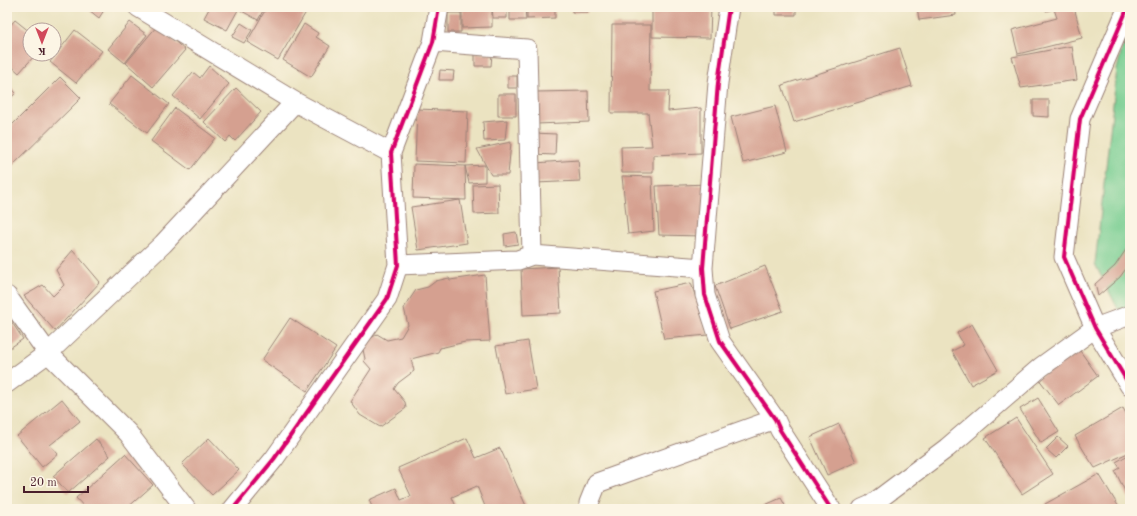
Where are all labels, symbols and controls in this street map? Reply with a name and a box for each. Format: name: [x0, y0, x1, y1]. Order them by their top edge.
north arrow: [22, 22, 62, 62]
text: K: [37, 45, 46, 56]
scale bar: [24, 468, 88, 494]
text: 20 m: [30, 477, 57, 489]

